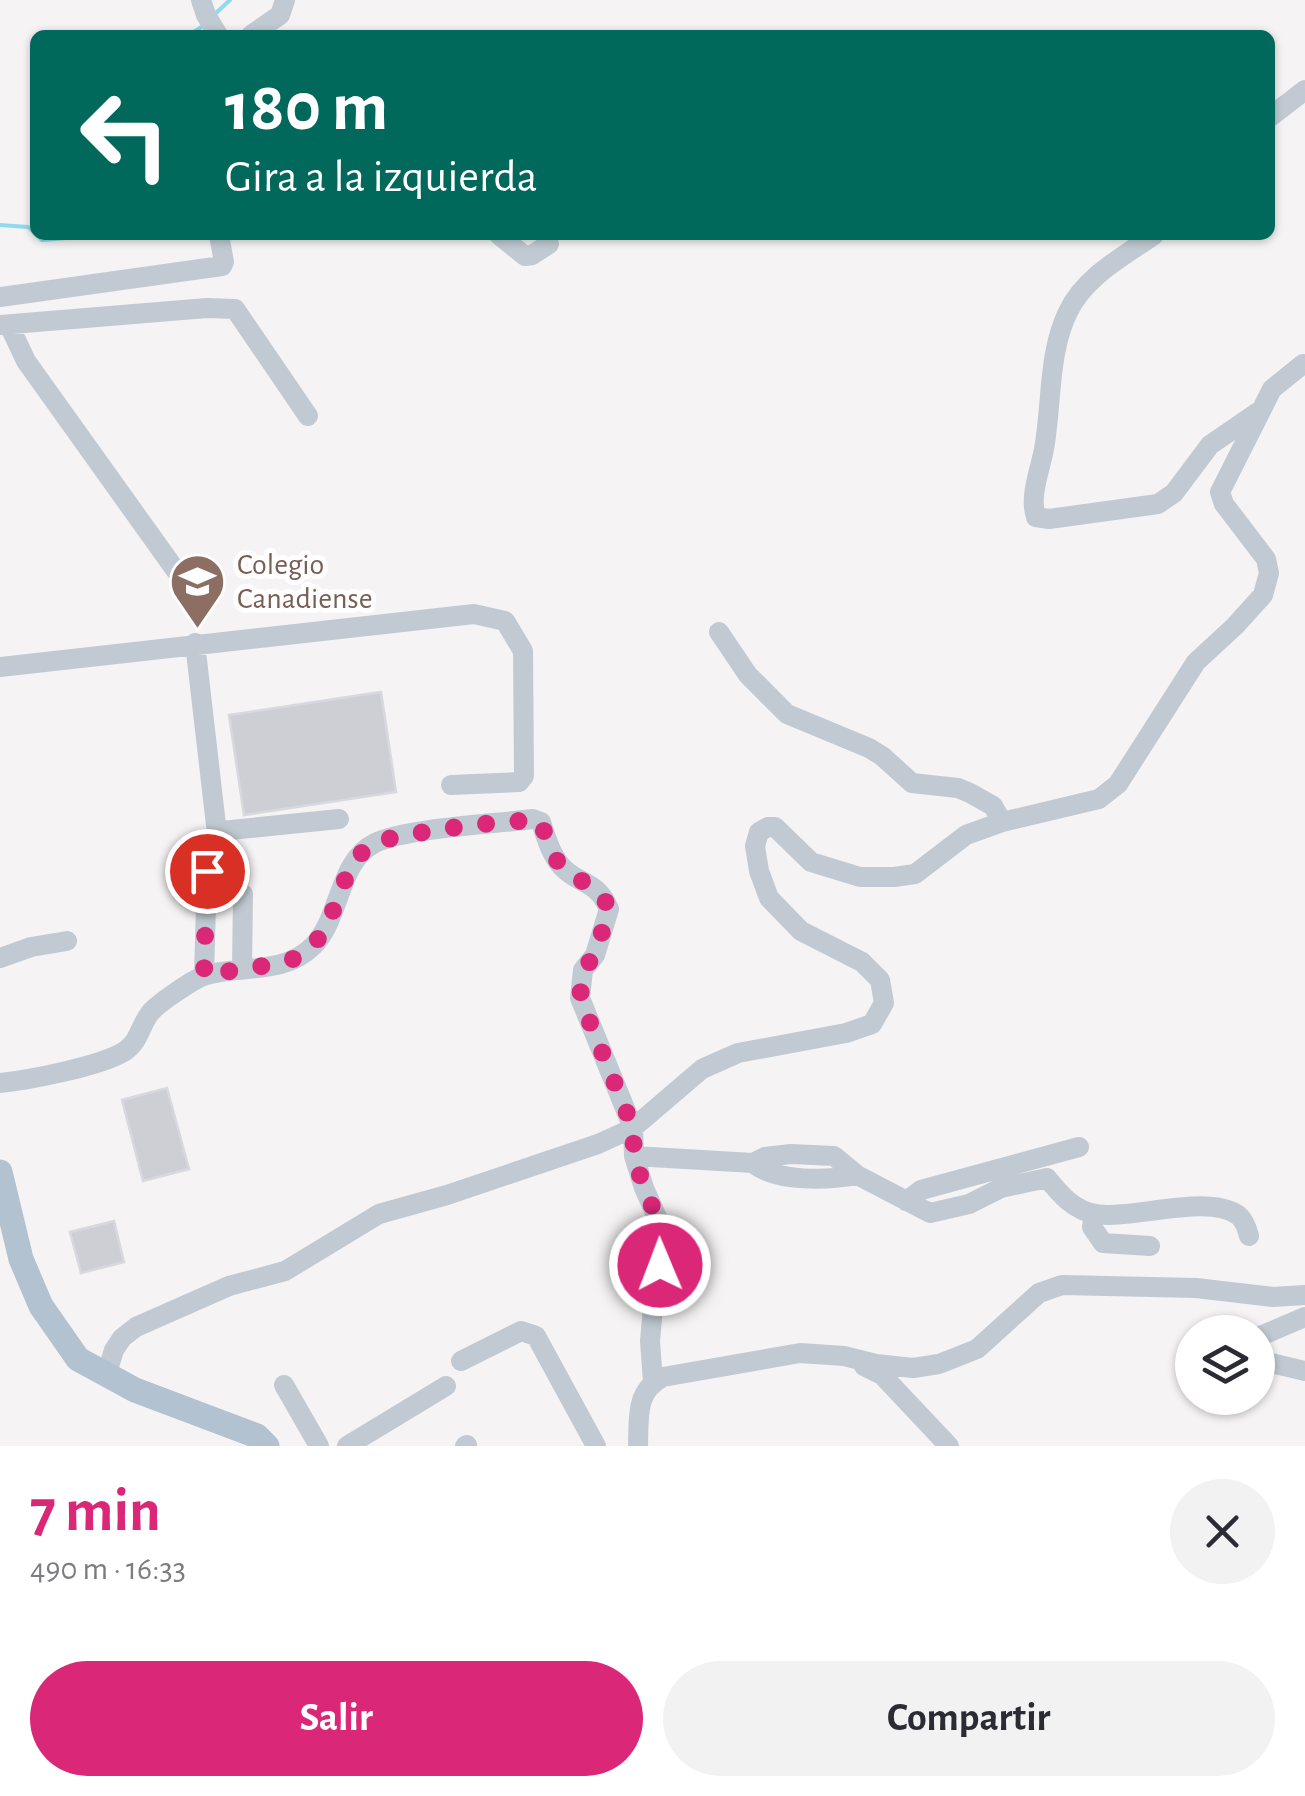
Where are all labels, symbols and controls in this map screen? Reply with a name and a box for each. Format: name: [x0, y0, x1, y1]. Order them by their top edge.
icon: left: [60, 70, 190, 200]
text: 180 m: [225, 73, 388, 143]
text: Gira a la izquierda: [225, 155, 538, 200]
place label: Colegio Canadiense: [237, 550, 373, 614]
school or university icon: Colegio Canadiense: [168, 551, 228, 630]
pin: [165, 829, 250, 914]
icon: arrive: [180, 844, 235, 899]
position arrow: [608, 1213, 712, 1317]
map controls: [1175, 1315, 1275, 1415]
button: layers: [1175, 1315, 1275, 1415]
button: close: [1170, 1479, 1275, 1584]
text: 7 min: [30, 1482, 161, 1542]
text: 490 m · 16:33: [30, 1553, 186, 1585]
button: Salir: [30, 1661, 643, 1776]
button: Compartir: [663, 1661, 1275, 1776]

